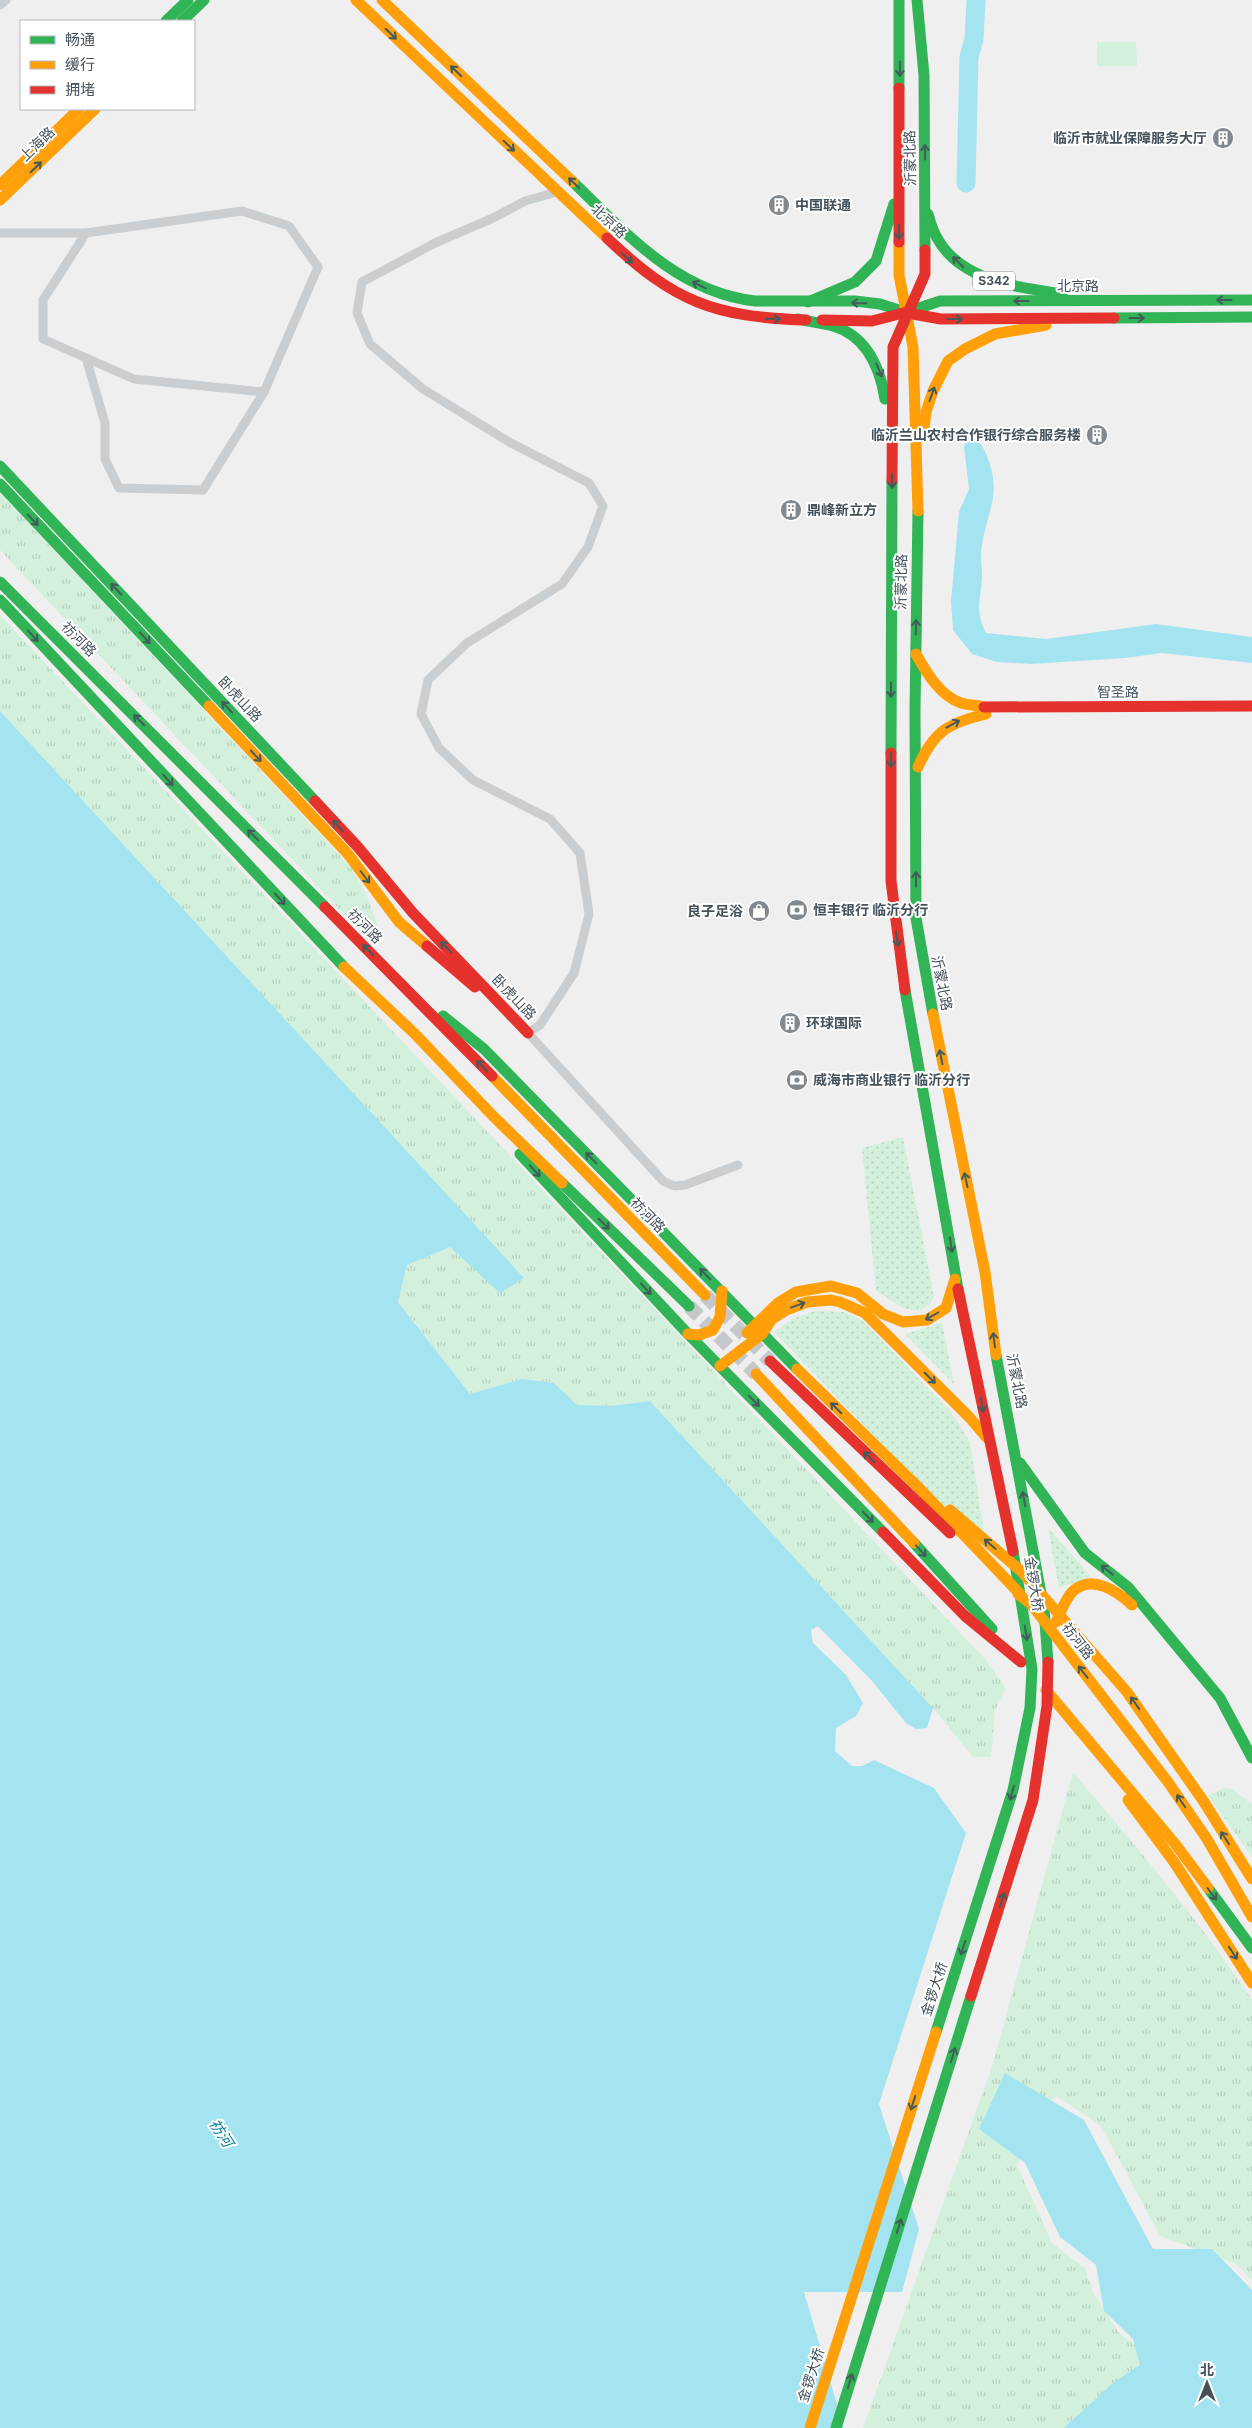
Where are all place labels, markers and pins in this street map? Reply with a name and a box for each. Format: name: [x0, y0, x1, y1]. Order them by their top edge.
building icon: 临沂市就业保障服务大厅: [1211, 126, 1235, 150]
place label: 临沂市就业保障服务大厅: [1053, 129, 1207, 146]
building icon: 中国联通: [767, 193, 791, 217]
place label: 中国联通: [795, 196, 851, 213]
building icon: 临沂兰山农村合作银行综合服务楼: [1085, 423, 1109, 447]
place label: 临沂兰山农村合作银行综合服务楼: [871, 426, 1081, 443]
building icon: 鼎峰新立方: [779, 498, 803, 522]
place label: 鼎峰新立方: [807, 501, 877, 518]
bank icon: 恒丰银行 临沂分行: [785, 898, 809, 922]
shop icon: 良子足浴: [747, 899, 771, 923]
place label: 恒丰银行 临沂分行: [813, 901, 928, 918]
place label: 良子足浴: [687, 902, 743, 919]
building icon: 环球国际: [778, 1011, 802, 1035]
place label: 环球国际: [806, 1014, 862, 1031]
bank icon: 威海市商业银行 临沂分行: [785, 1068, 809, 1092]
place label: 威海市商业银行 临沂分行: [813, 1071, 970, 1088]

